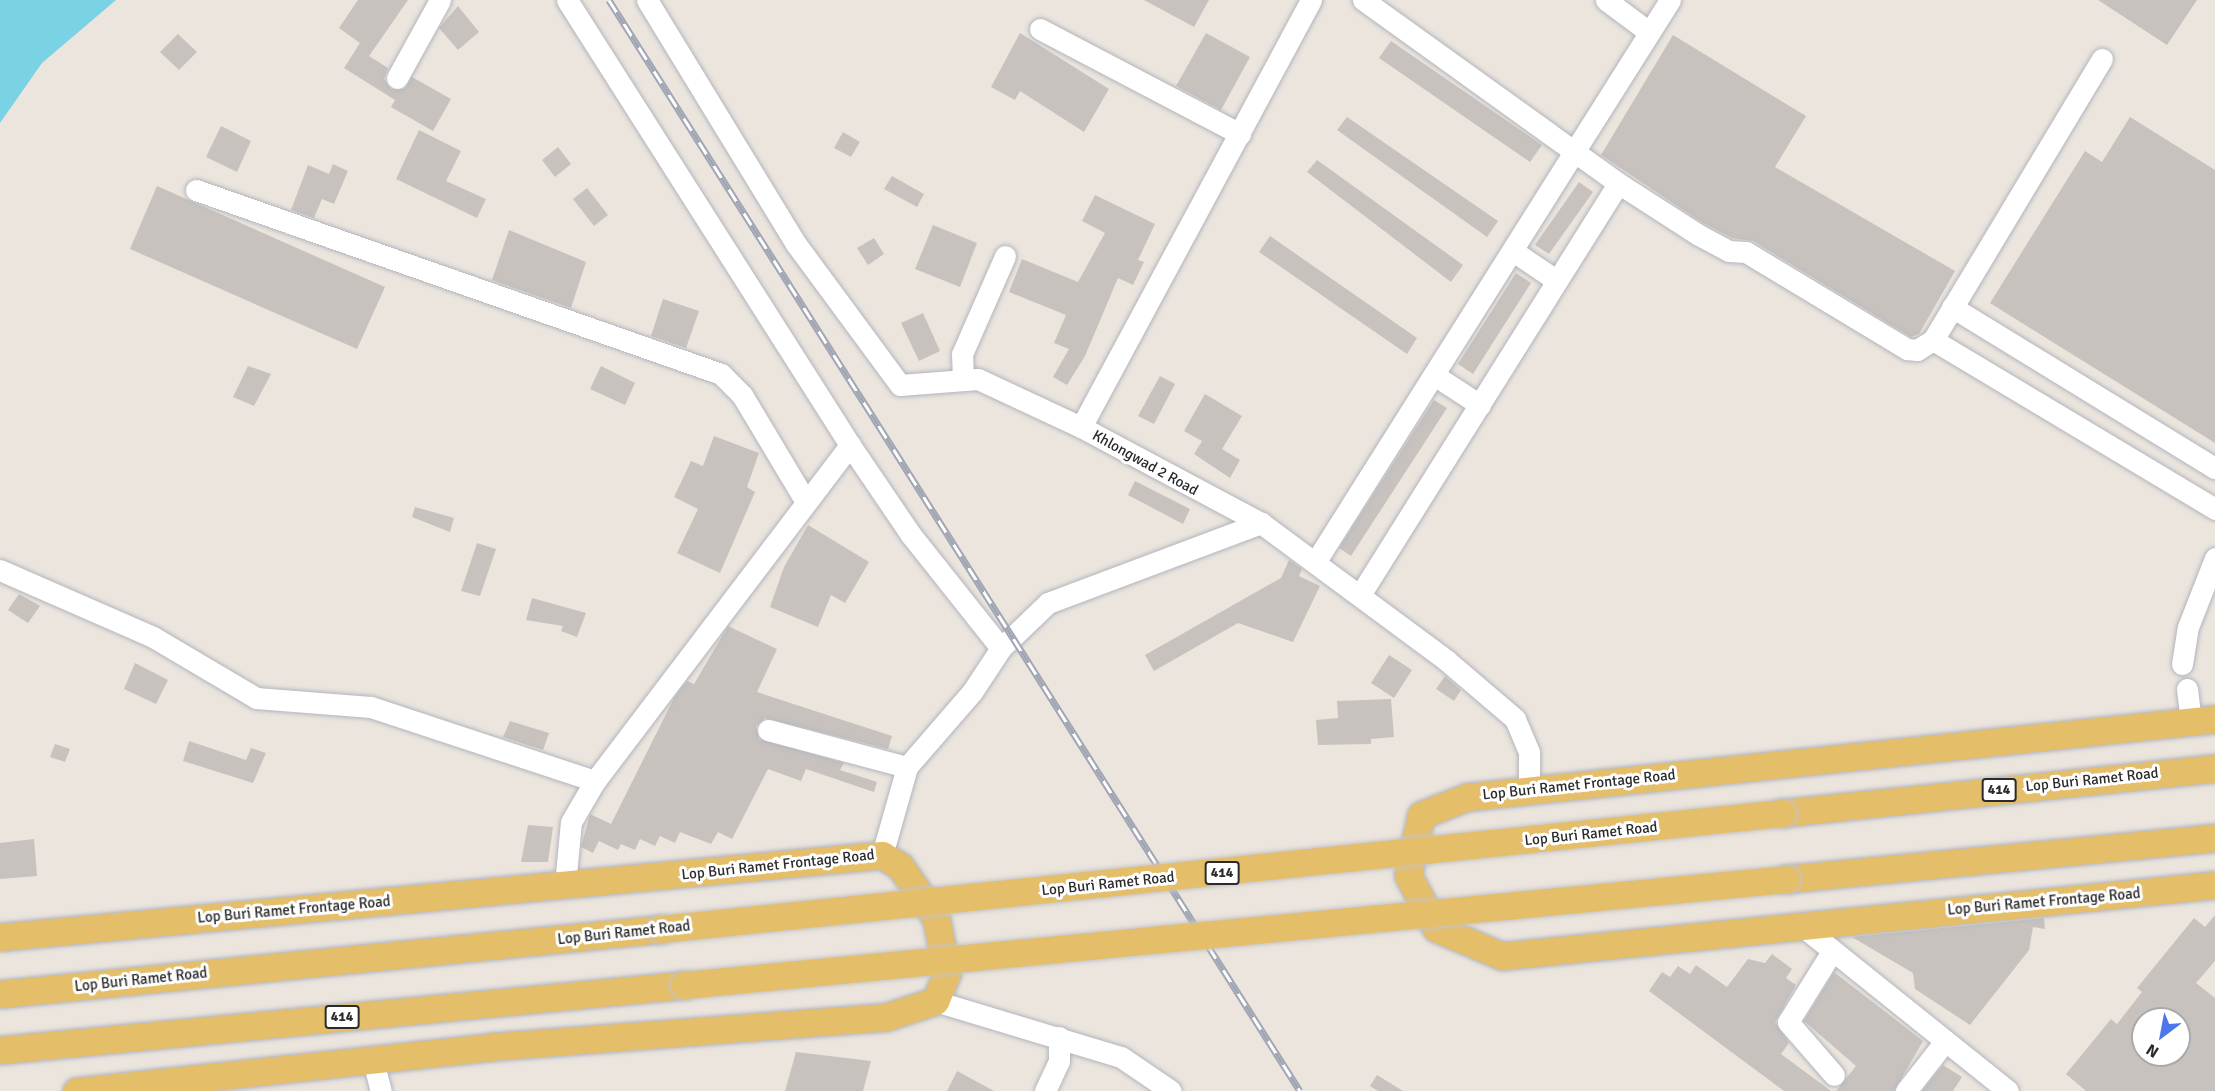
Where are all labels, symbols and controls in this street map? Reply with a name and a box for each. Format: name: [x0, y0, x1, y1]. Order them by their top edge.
street label: Khlongwad 2 Road: [1089, 426, 1201, 500]
street label: Lop Buri Ramet Road: [2025, 764, 2159, 796]
street label: Lop Buri Ramet Frontage Road: [1482, 766, 1676, 804]
road number: 414: [1981, 779, 2017, 801]
street label: Lop Buri Ramet Road: [1524, 818, 1658, 850]
street label: Lop Buri Ramet Frontage Road: [681, 846, 875, 884]
road number: 414: [1204, 862, 1240, 884]
street label: Lop Buri Ramet Road: [1041, 868, 1175, 900]
street label: Lop Buri Ramet Frontage Road: [1947, 885, 2141, 919]
street label: Lop Buri Ramet Frontage Road: [197, 893, 391, 927]
street label: Lop Buri Ramet Road: [557, 917, 691, 949]
street label: Lop Buri Ramet Road: [74, 964, 208, 996]
road number: 414: [324, 1006, 360, 1028]
north arrow: [2131, 1007, 2191, 1067]
text: N: [2143, 1039, 2163, 1062]

